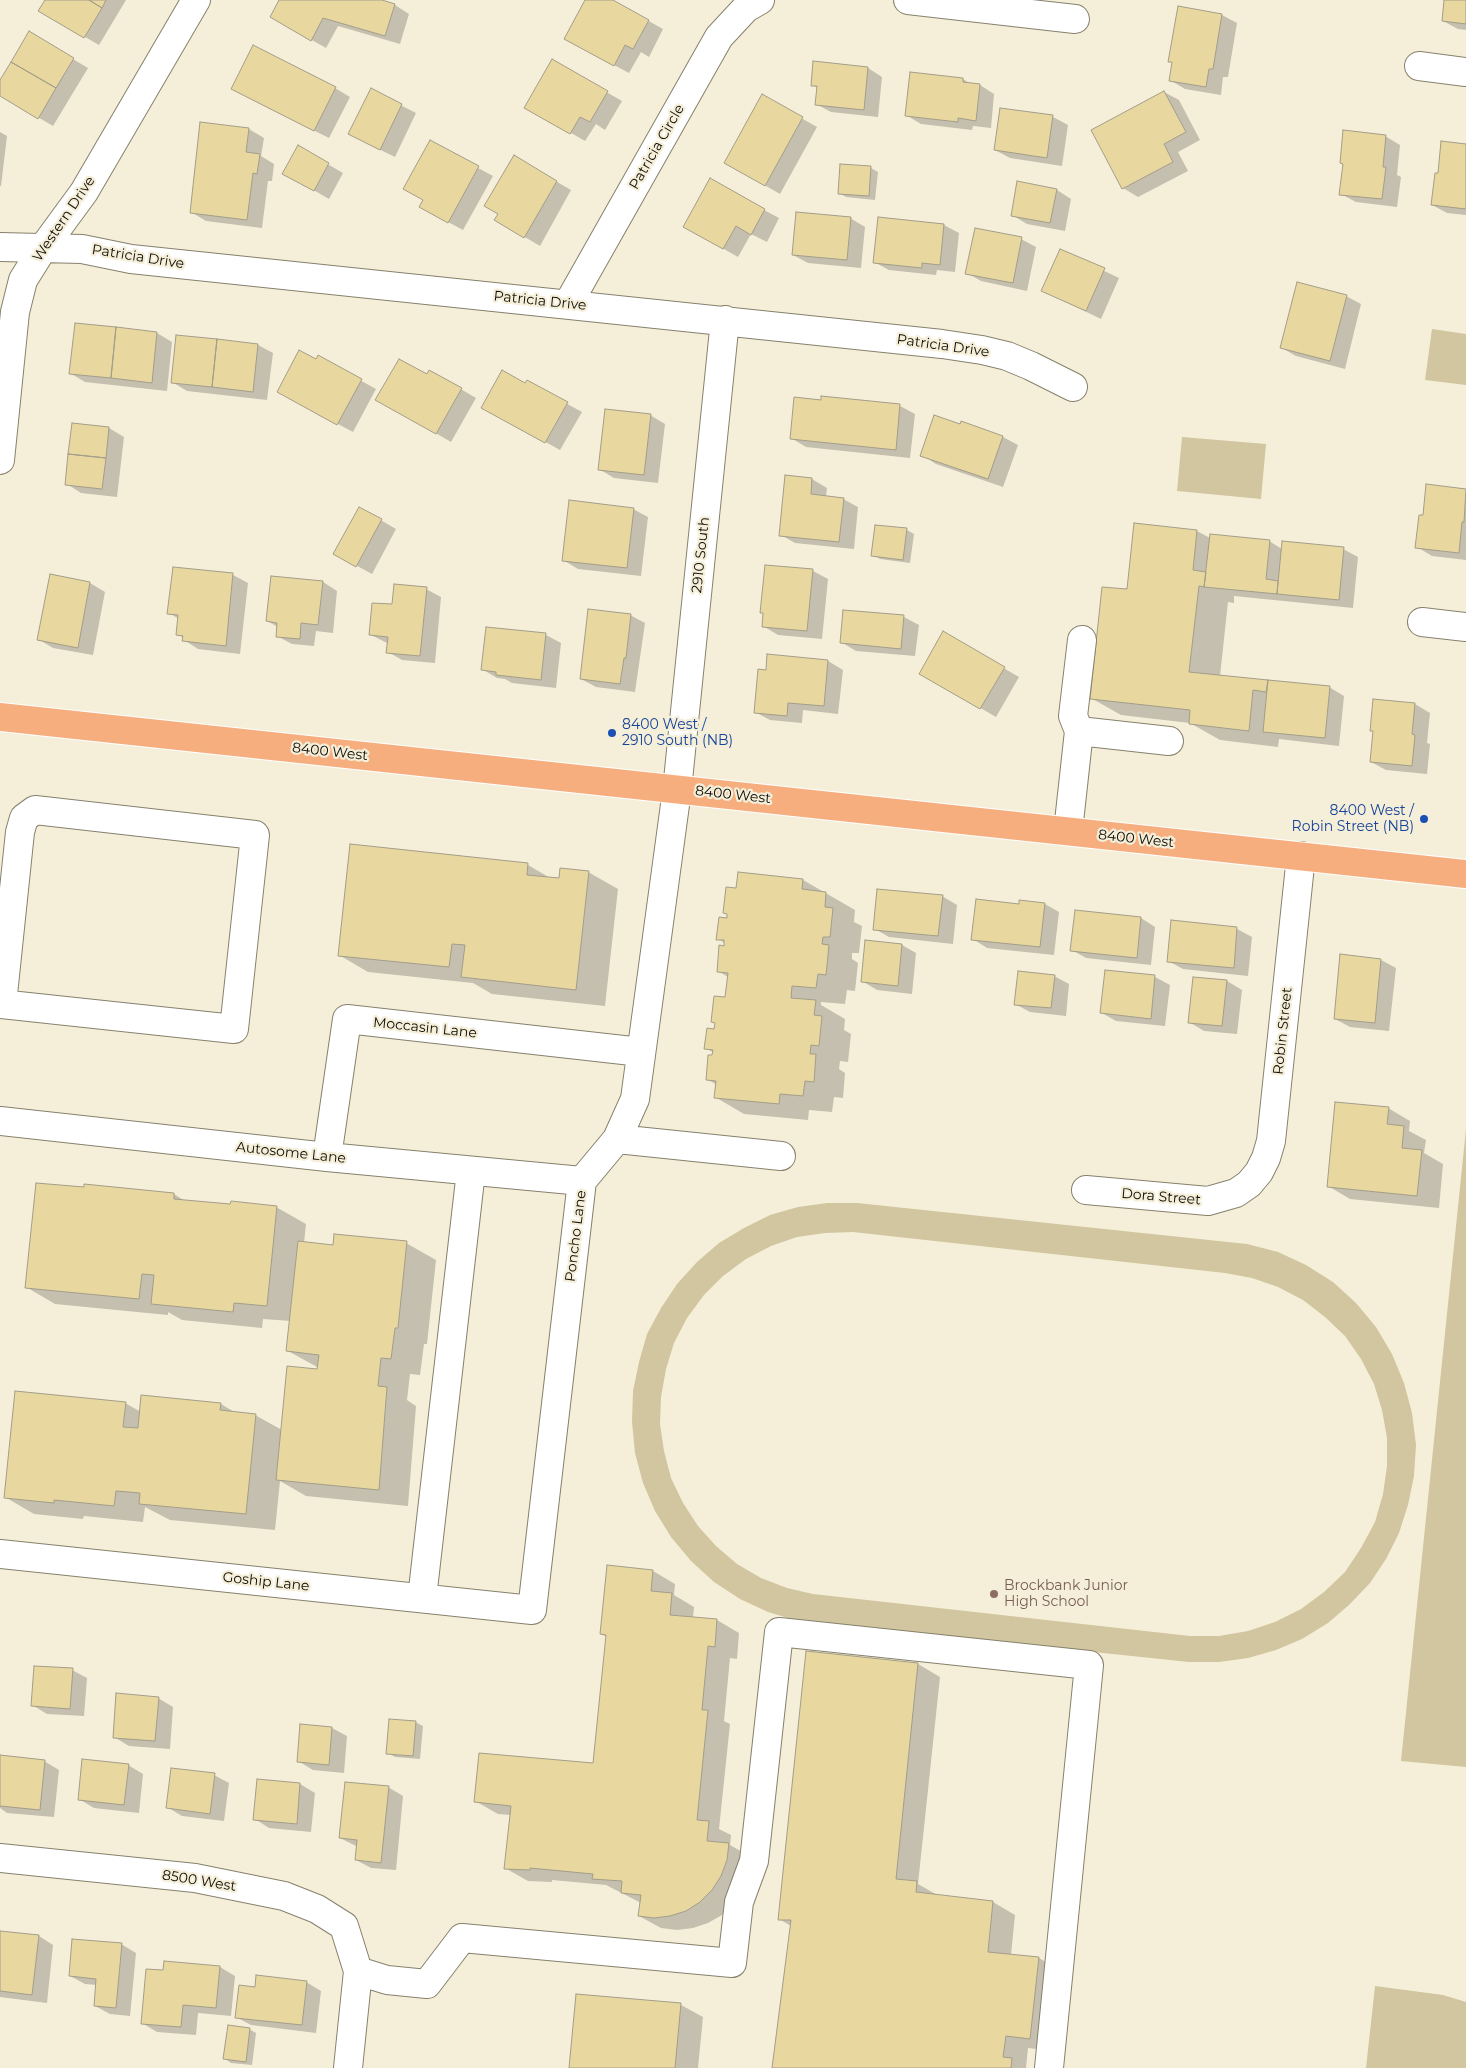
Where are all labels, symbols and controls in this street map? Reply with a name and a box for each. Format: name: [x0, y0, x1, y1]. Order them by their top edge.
street label: Patricia Circle: [626, 101, 688, 193]
street label: Western Drive: [29, 173, 99, 265]
street label: Patricia Drive: [91, 241, 185, 273]
street label: Patricia Drive: [493, 288, 587, 314]
street label: Patricia Drive: [896, 331, 990, 361]
street label: 2910 South: [689, 516, 713, 594]
place label: 8400 West / 2910 South (NB): [622, 717, 733, 750]
marker: 8400 West / 2910 South (NB): [606, 727, 618, 739]
street label: 8400 West: [291, 740, 369, 764]
street label: 8400 West: [694, 783, 772, 807]
place label: 8400 West / Robin Street (NB): [1292, 803, 1414, 836]
marker: 8400 West / Robin Street (NB): [1418, 813, 1430, 825]
street label: 8400 West: [1097, 827, 1175, 851]
street label: Robin Street: [1270, 987, 1296, 1075]
street label: Moccasin Lane: [372, 1014, 478, 1042]
street label: Autosome Lane: [235, 1139, 347, 1167]
street label: Dora Street: [1121, 1185, 1201, 1209]
street label: Poncho Lane: [562, 1189, 590, 1283]
street label: Goship Lane: [222, 1569, 310, 1595]
place label: Brockbank Junior High School: [1004, 1578, 1128, 1610]
marker: Brockbank Junior High School: [988, 1588, 1000, 1600]
street label: 8500 West: [161, 1867, 237, 1895]

